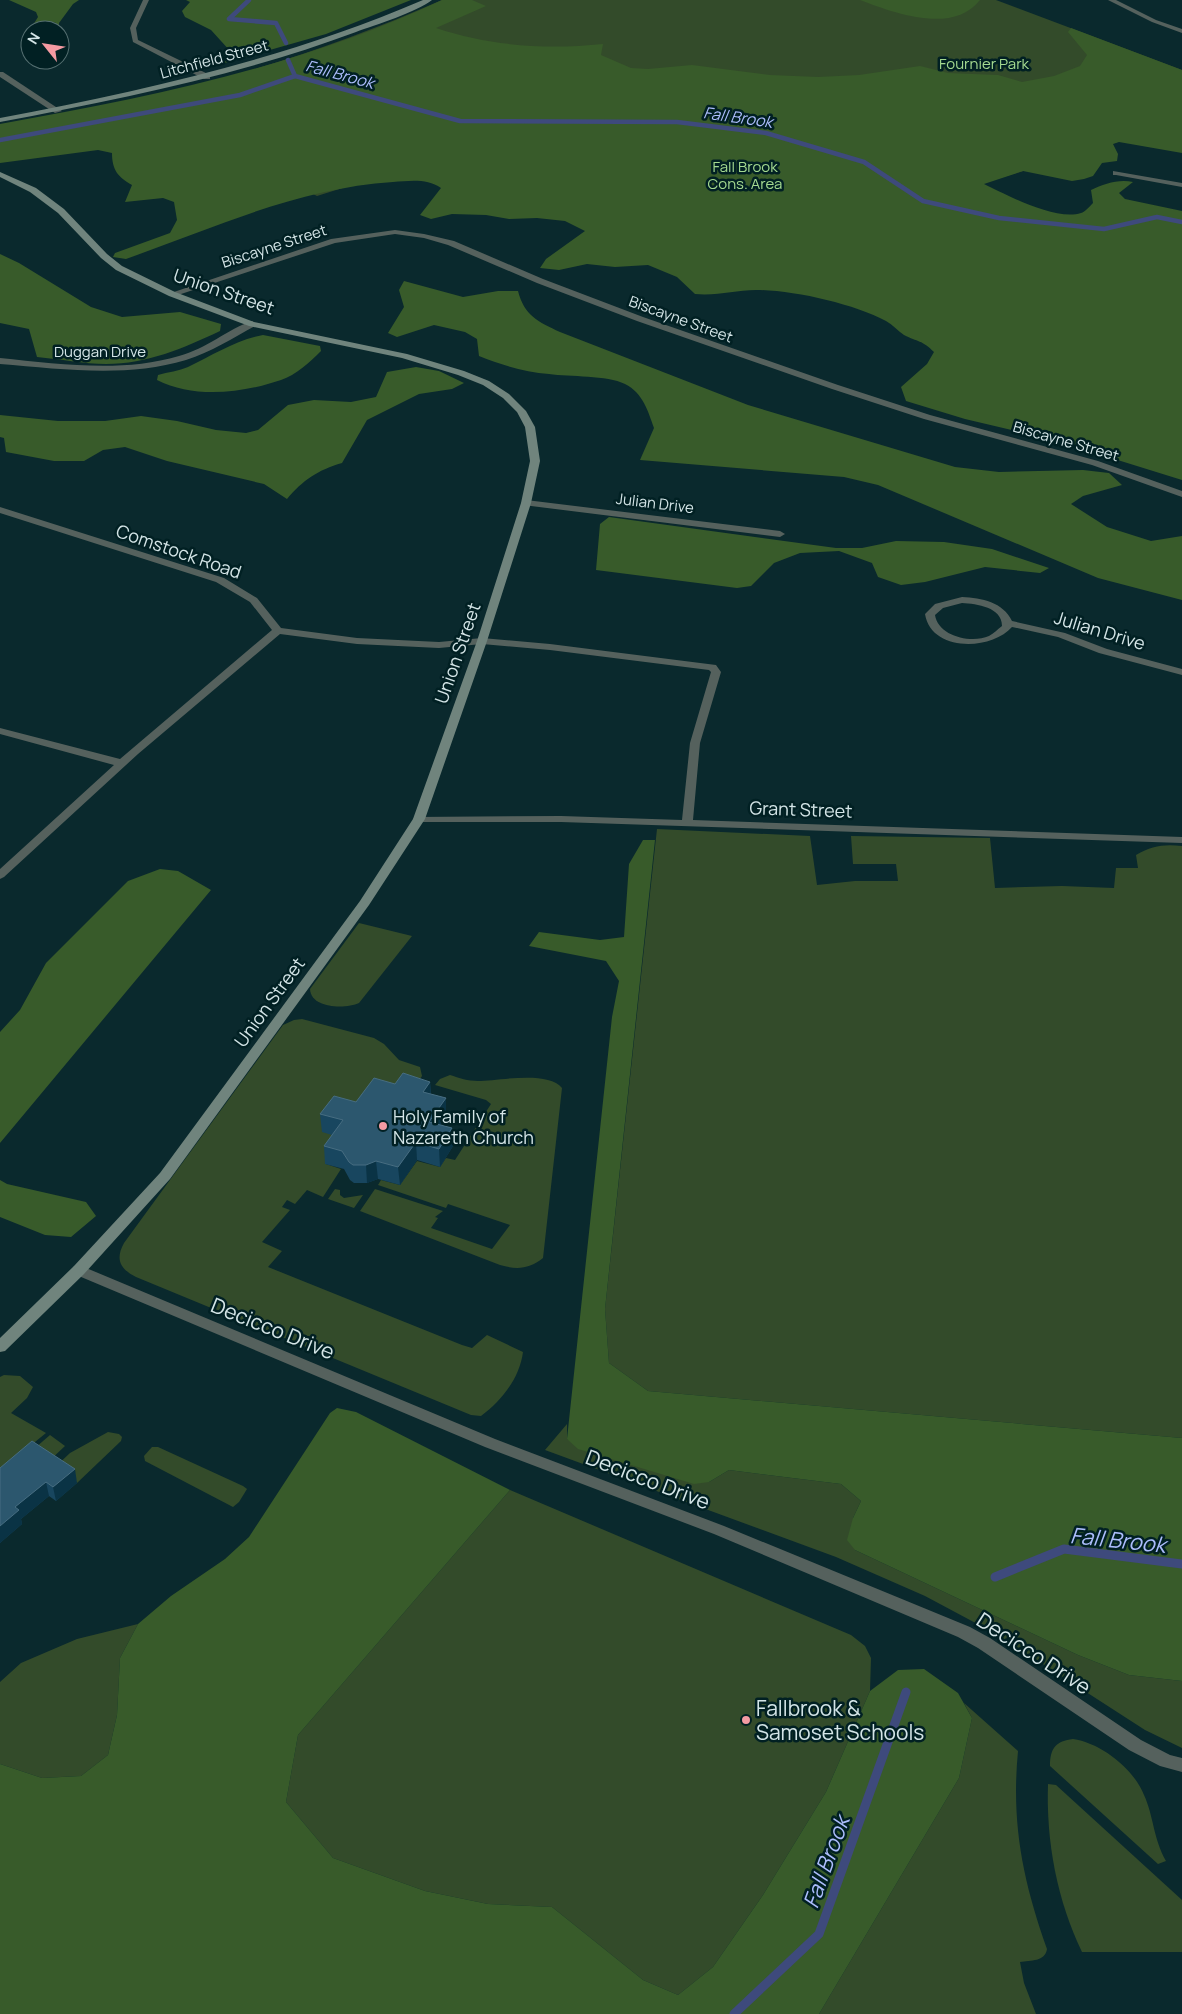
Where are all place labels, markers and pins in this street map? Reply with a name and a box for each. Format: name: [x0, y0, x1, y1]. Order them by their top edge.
place label: Holy Family of Nazareth Church: [393, 1104, 534, 1149]
marker: Holy Family of Nazareth Church: [377, 1120, 389, 1132]
place label: Fallbrook & Samoset Schools: [756, 1694, 924, 1746]
marker: Fallbrook & Samoset Schools: [740, 1714, 752, 1726]

